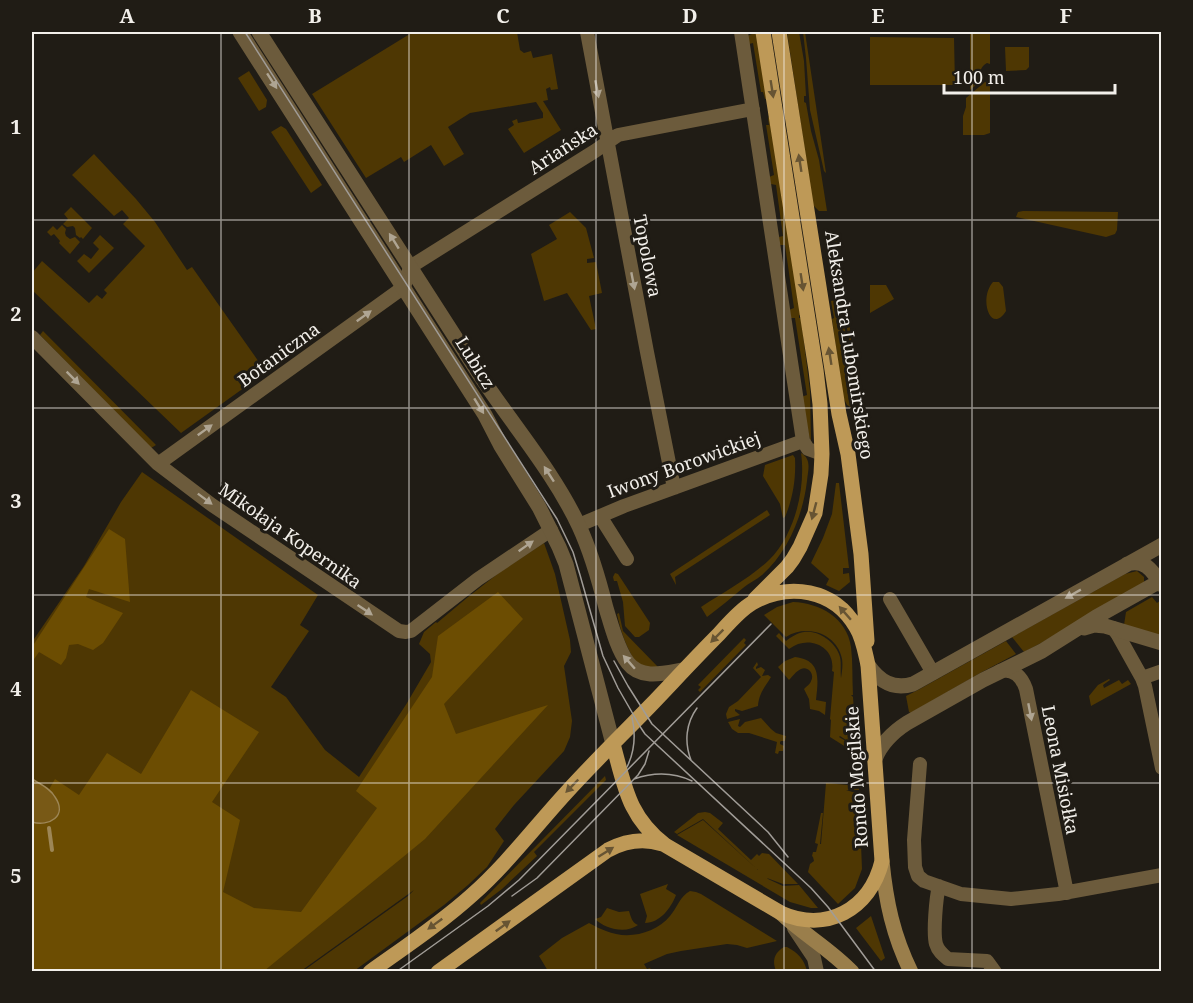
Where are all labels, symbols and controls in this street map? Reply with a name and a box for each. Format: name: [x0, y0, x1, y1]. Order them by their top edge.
text: A: [119, 2, 135, 29]
text: B: [308, 2, 322, 29]
text: C: [496, 2, 510, 29]
text: D: [682, 2, 698, 29]
text: E: [871, 2, 885, 29]
text: F: [1060, 2, 1072, 29]
scale bar: [944, 57, 1115, 95]
text: 100 m: [953, 65, 1005, 89]
one-way arrow: [266, 73, 277, 89]
one-way arrow: [593, 80, 602, 99]
one-way arrow: [768, 80, 777, 99]
text: 1: [10, 113, 22, 140]
street label: Ariańska: [523, 117, 601, 179]
one-way arrow: [795, 154, 804, 173]
street label: Topolowa: [628, 212, 668, 299]
street label: Aleksandra Lubomirskiego: [820, 229, 880, 461]
one-way arrow: [388, 233, 399, 249]
one-way arrow: [629, 271, 638, 290]
one-way arrow: [798, 273, 807, 292]
text: 2: [10, 300, 22, 327]
one-way arrow: [355, 310, 371, 322]
street label: Botaniczna: [233, 316, 324, 392]
street label: Lubicz: [450, 332, 501, 393]
one-way arrow: [825, 346, 834, 365]
one-way arrow: [65, 371, 79, 385]
one-way arrow: [474, 398, 485, 414]
one-way arrow: [197, 424, 213, 436]
street label: Iwony Borowickiej: [604, 425, 763, 503]
one-way arrow: [543, 467, 555, 483]
street label: Mikołaja Kopernika: [214, 477, 367, 594]
text: 3: [10, 487, 22, 514]
one-way arrow: [197, 493, 212, 505]
one-way arrow: [809, 502, 818, 520]
one-way arrow: [517, 540, 533, 552]
one-way arrow: [1064, 589, 1081, 599]
one-way arrow: [357, 604, 374, 615]
one-way arrow: [839, 606, 852, 621]
one-way arrow: [710, 629, 724, 643]
one-way arrow: [623, 654, 636, 670]
text: 4: [10, 675, 22, 702]
one-way arrow: [1026, 702, 1035, 721]
street label: Leona Misiołka: [1037, 703, 1085, 836]
street label: Rondo Mogilskie: [839, 705, 873, 849]
one-way arrow: [566, 779, 580, 793]
one-way arrow: [598, 847, 614, 858]
text: 5: [10, 862, 22, 889]
one-way arrow: [428, 918, 443, 930]
one-way arrow: [494, 920, 510, 932]

